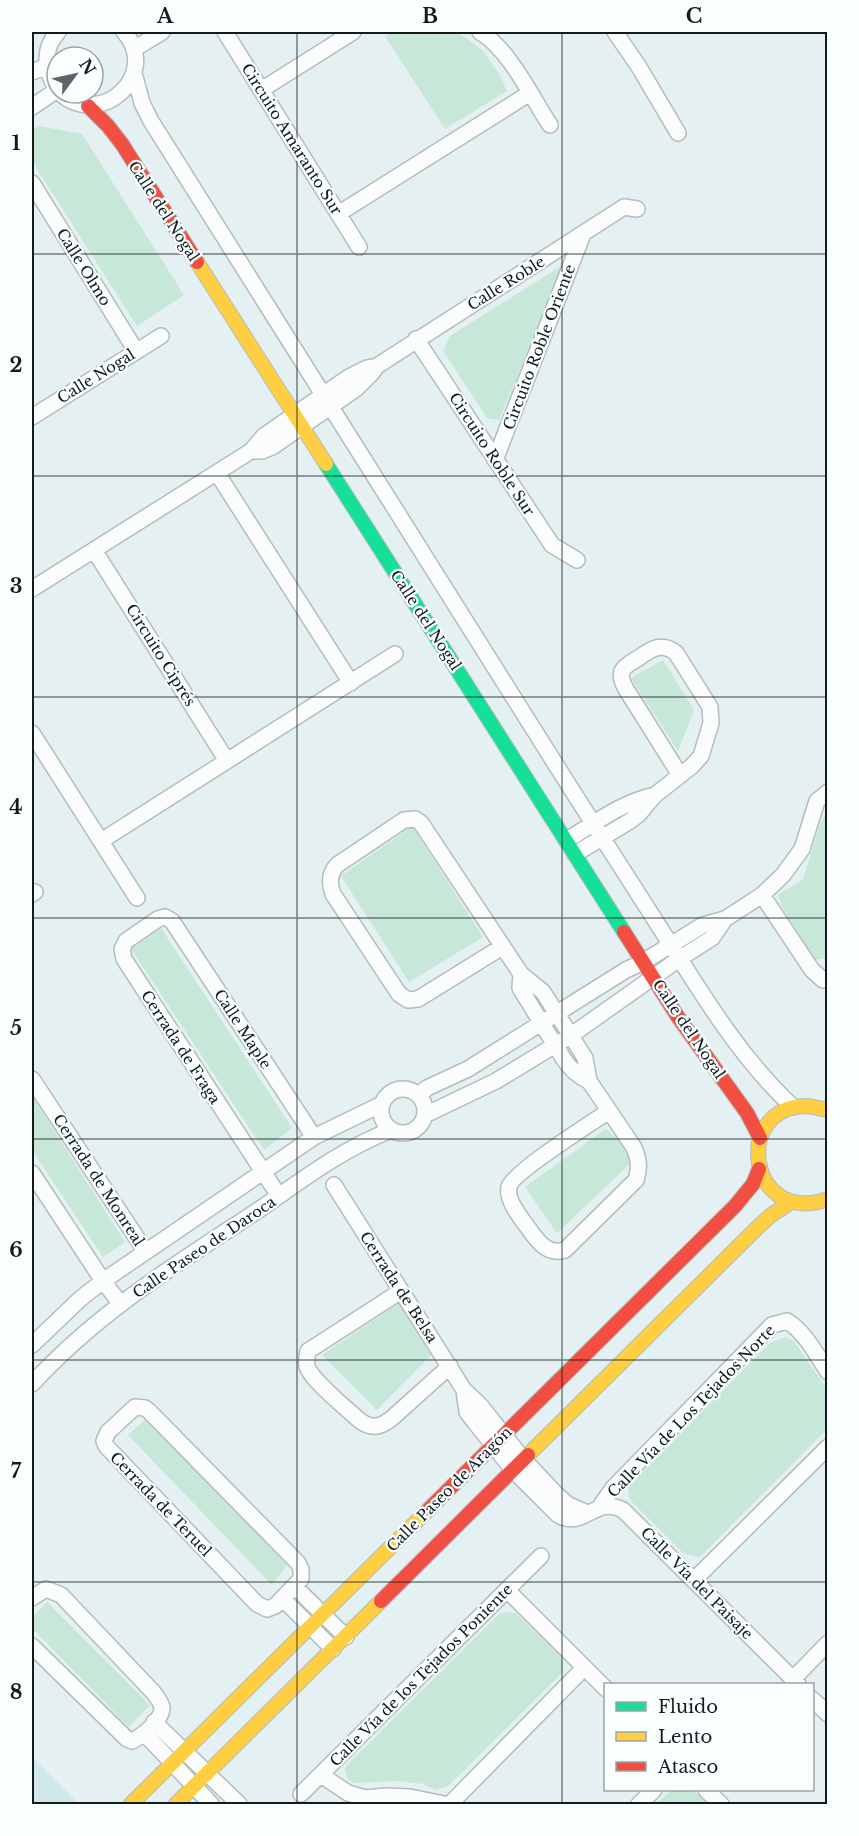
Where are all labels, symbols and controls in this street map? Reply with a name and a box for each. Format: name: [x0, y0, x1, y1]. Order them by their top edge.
text: A: [156, 4, 174, 28]
text: B: [422, 4, 438, 28]
text: C: [686, 4, 702, 28]
north arrow: [45, 45, 105, 105]
text: N: [75, 55, 100, 79]
street label: Circuito Amaranto Sur: [238, 60, 347, 219]
text: 1: [12, 131, 21, 155]
street label: Calle del Nogal: [124, 157, 204, 265]
street label: Calle Olmo: [53, 225, 115, 309]
street label: Calle Roble: [464, 252, 548, 314]
street label: Circuito Roble Oriente: [499, 262, 579, 432]
street label: Calle Nogal: [54, 345, 138, 407]
text: 2: [9, 353, 23, 377]
street label: Circuito Roble Sur: [445, 389, 539, 520]
street label: Calle del Nogal: [386, 566, 466, 674]
text: 3: [10, 574, 22, 598]
street label: Circuito Ciprés: [122, 600, 200, 710]
text: 4: [9, 795, 23, 819]
street label: Calle del Nogal: [649, 976, 729, 1082]
street label: Calle Maple: [210, 986, 276, 1072]
street label: Cerrada de Fraga: [137, 987, 225, 1108]
text: 5: [10, 1016, 22, 1040]
street label: Cerrada de Monreal: [49, 1110, 149, 1250]
street label: Calle Paseo de Daroca: [129, 1192, 280, 1302]
street label: Cerrada de Belsa: [356, 1228, 442, 1347]
text: 6: [9, 1238, 23, 1262]
street label: Calle Vía de Los Tejados Norte: [603, 1321, 779, 1501]
street label: Calle Paseo de Aragón: [382, 1422, 516, 1556]
street label: Cerrada de Teruel: [106, 1448, 216, 1560]
text: 7: [11, 1459, 22, 1483]
street label: Calle Vía del Paisaje: [637, 1523, 757, 1643]
street label: Calle Vía de los Tejados Poniente: [326, 1580, 516, 1770]
text: 8: [10, 1680, 22, 1704]
legend: [604, 1683, 814, 1791]
text: Fluido: [658, 1696, 718, 1718]
text: Lento: [658, 1726, 712, 1748]
text: Atasco: [657, 1756, 718, 1778]

